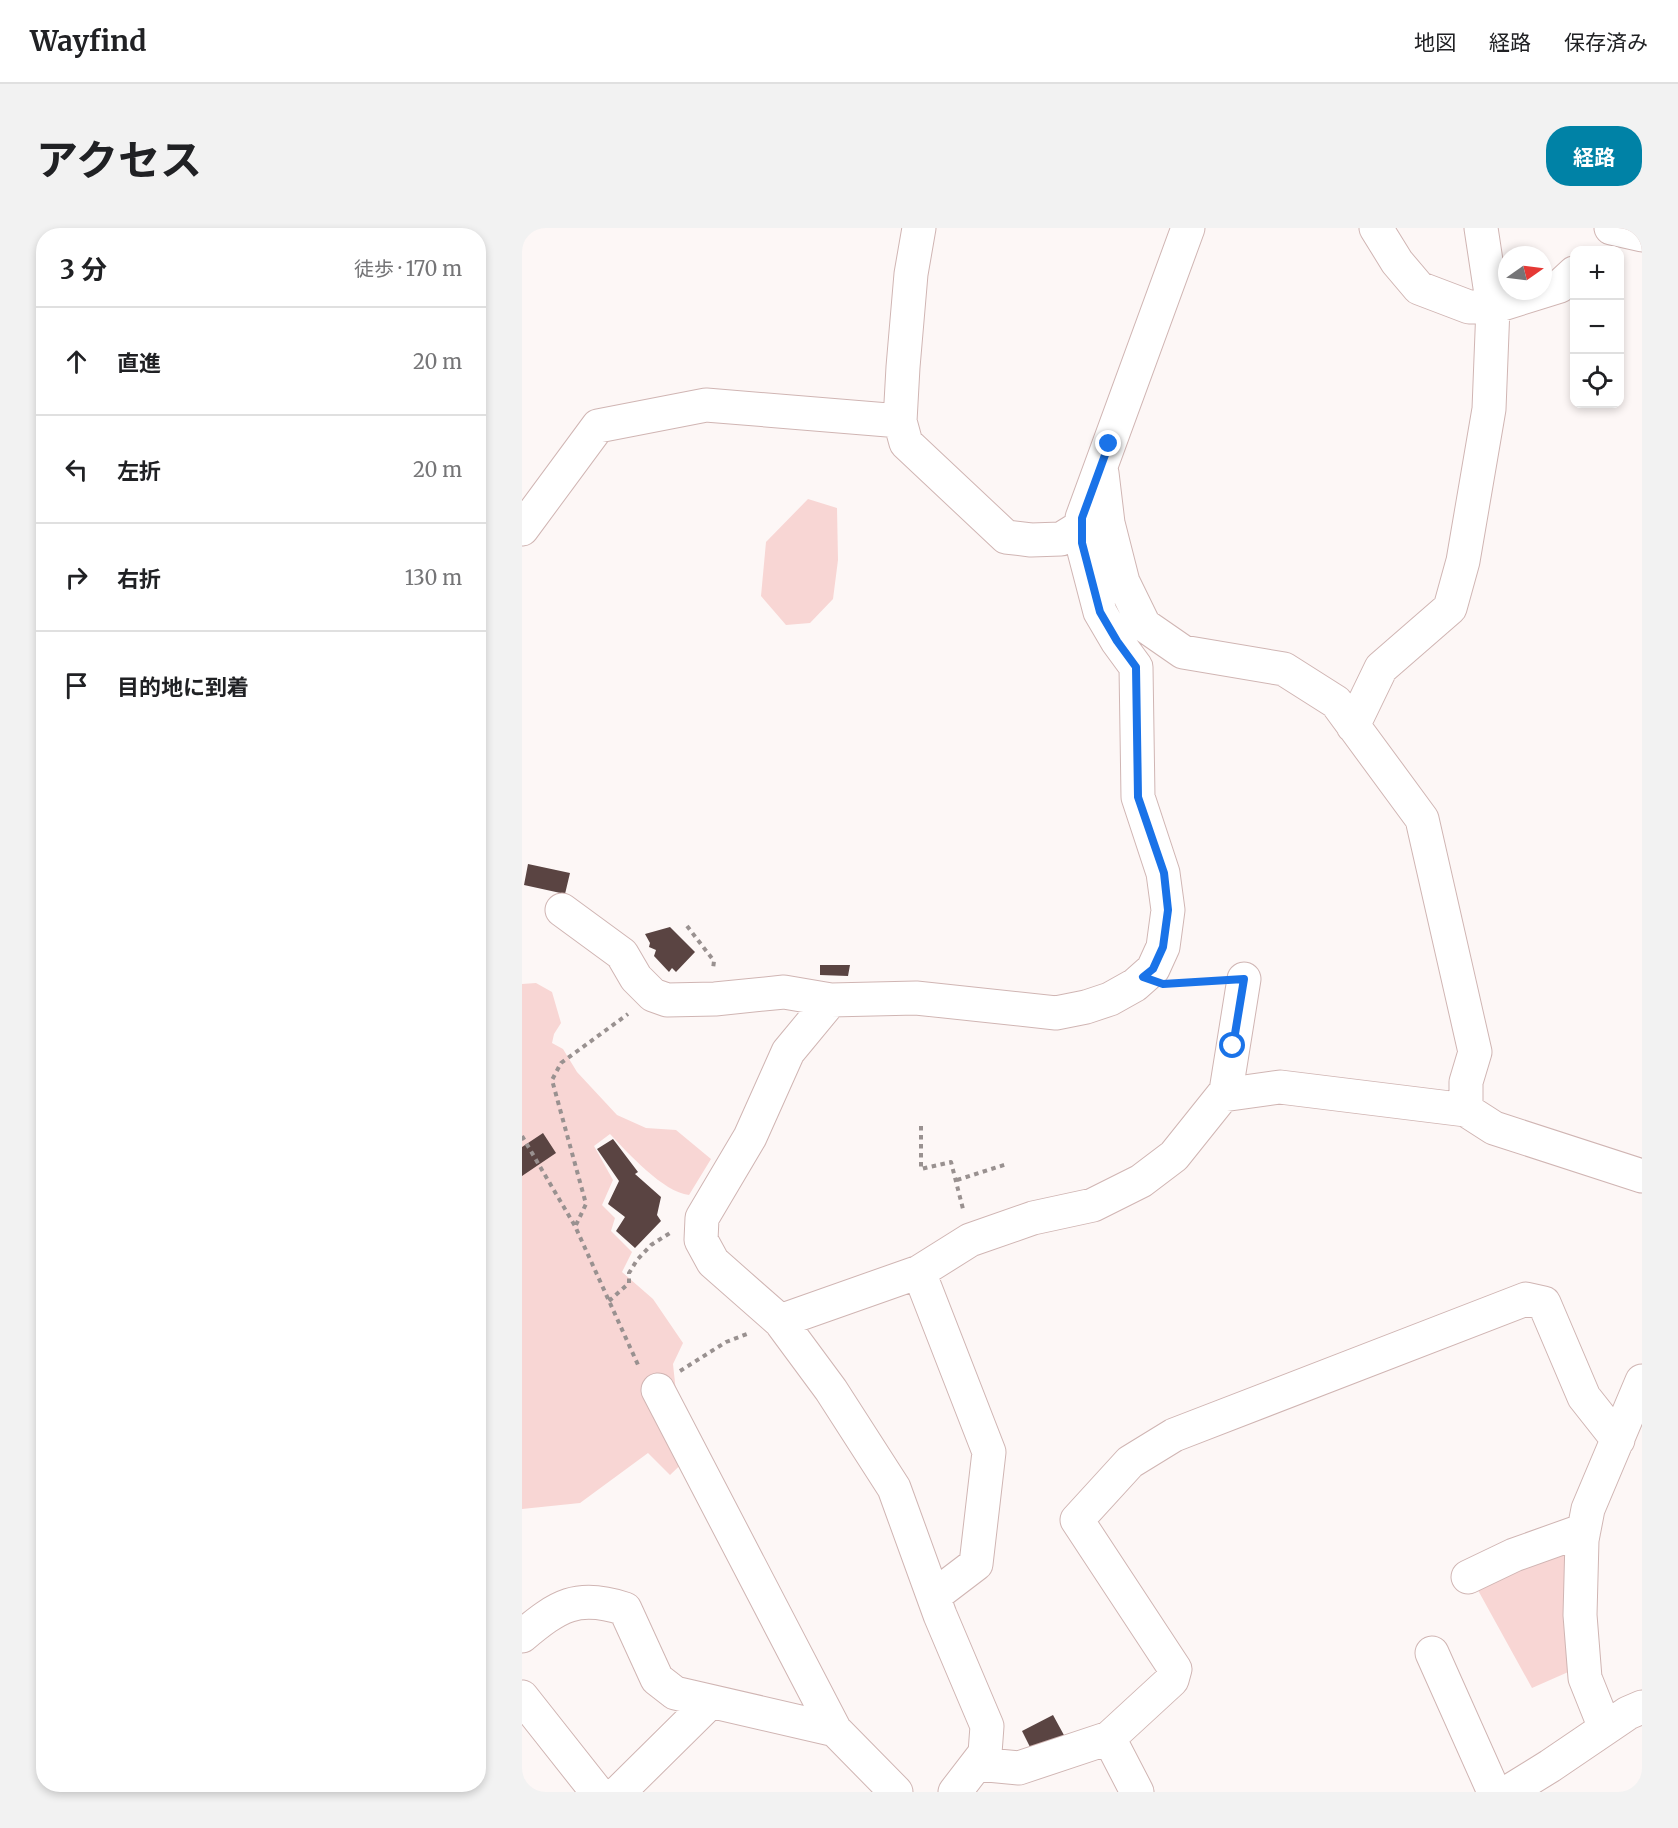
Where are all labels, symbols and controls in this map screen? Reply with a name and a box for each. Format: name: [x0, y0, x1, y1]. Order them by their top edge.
text: Wayfind: [30, 23, 146, 59]
text: 地図: [1414, 29, 1456, 56]
text: 経路: [1489, 29, 1531, 56]
text: 保存済み: [1564, 29, 1648, 56]
button: 経路: [1546, 126, 1642, 186]
text: アクセス: [36, 134, 202, 186]
north arrow: [1498, 246, 1552, 300]
map controls: [1570, 246, 1624, 408]
button: +: [1570, 246, 1624, 300]
text: 3 分: [60, 253, 107, 286]
text: 徒歩 · 170 m: [354, 256, 462, 281]
button: −: [1570, 300, 1624, 354]
icon: ahead: [60, 345, 93, 378]
text: 直進: [117, 349, 161, 377]
text: 20 m: [413, 349, 462, 374]
button: locate: [1570, 354, 1624, 408]
route end: [1095, 430, 1121, 456]
icon: left: [60, 453, 93, 486]
text: 左折: [117, 457, 161, 485]
text: 20 m: [413, 457, 462, 482]
icon: right: [60, 561, 93, 594]
text: 右折: [117, 565, 161, 593]
text: 130 m: [405, 565, 462, 590]
icon: arrive: [60, 669, 93, 702]
text: 目的地に到着: [117, 673, 249, 701]
route start: [1219, 1032, 1245, 1058]

